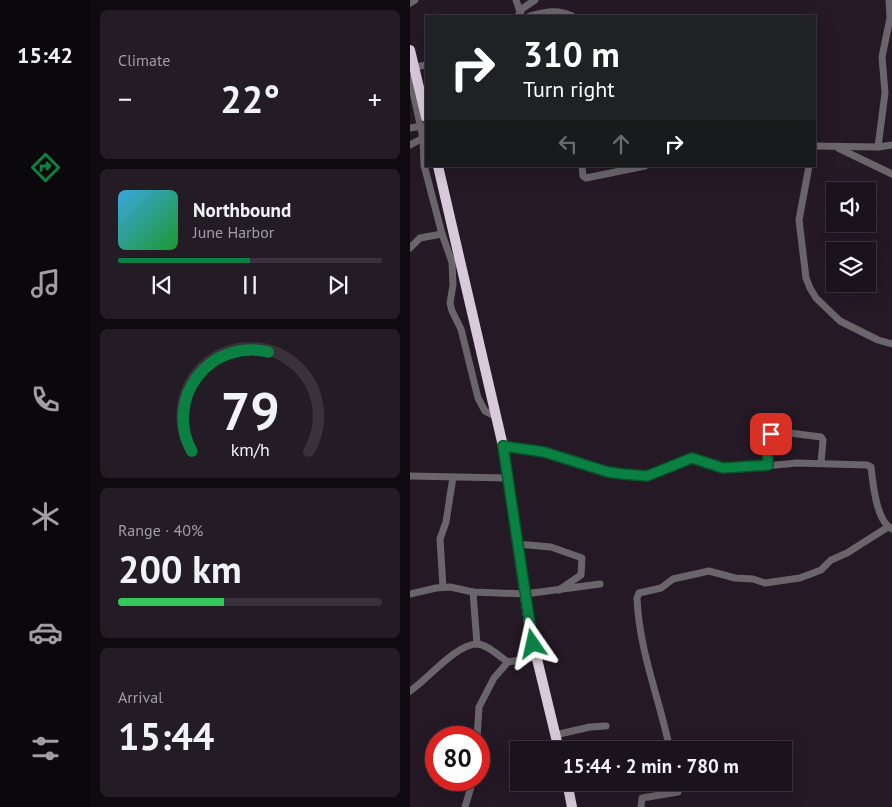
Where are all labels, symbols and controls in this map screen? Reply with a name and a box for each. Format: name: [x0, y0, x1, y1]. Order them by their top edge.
text: 310 m: [523, 31, 620, 77]
icon: right: [440, 35, 505, 100]
text: 15:42: [17, 41, 73, 69]
text: Climate: [118, 50, 170, 70]
text: 22°: [220, 74, 280, 123]
text: Turn right: [523, 75, 615, 103]
text: −: [118, 80, 132, 117]
text: +: [368, 80, 382, 117]
icon: left: [554, 130, 582, 158]
icon: ahead: [607, 130, 635, 158]
icon: right: [660, 130, 688, 158]
icon: directions: [28, 150, 63, 185]
map controls: [826, 182, 876, 292]
button: sound: [826, 182, 876, 232]
text: Northbound: [193, 198, 291, 222]
text: June Harbor: [193, 222, 274, 242]
button: layers: [826, 242, 876, 292]
icon: music: [28, 266, 63, 301]
icon: previous: [148, 271, 176, 299]
icon: pause: [236, 271, 264, 299]
icon: next: [324, 271, 352, 299]
text: 79: [221, 377, 279, 444]
icon: phone: [28, 382, 63, 417]
pin: [750, 413, 792, 455]
icon: arrive: [757, 420, 785, 448]
text: km/h: [230, 438, 270, 461]
icon: climate: [28, 499, 63, 534]
text: Range · 40%: [118, 520, 203, 540]
text: 200 km: [118, 544, 242, 593]
icon: car: [28, 615, 63, 650]
position arrow: [506, 617, 558, 669]
text: Arrival: [118, 687, 163, 707]
text: 15:44: [118, 711, 214, 760]
speed limit sign: 80: [425, 726, 490, 791]
icon: filters: [28, 731, 63, 766]
text: 15:44 · 2 min · 780 m: [563, 754, 739, 778]

